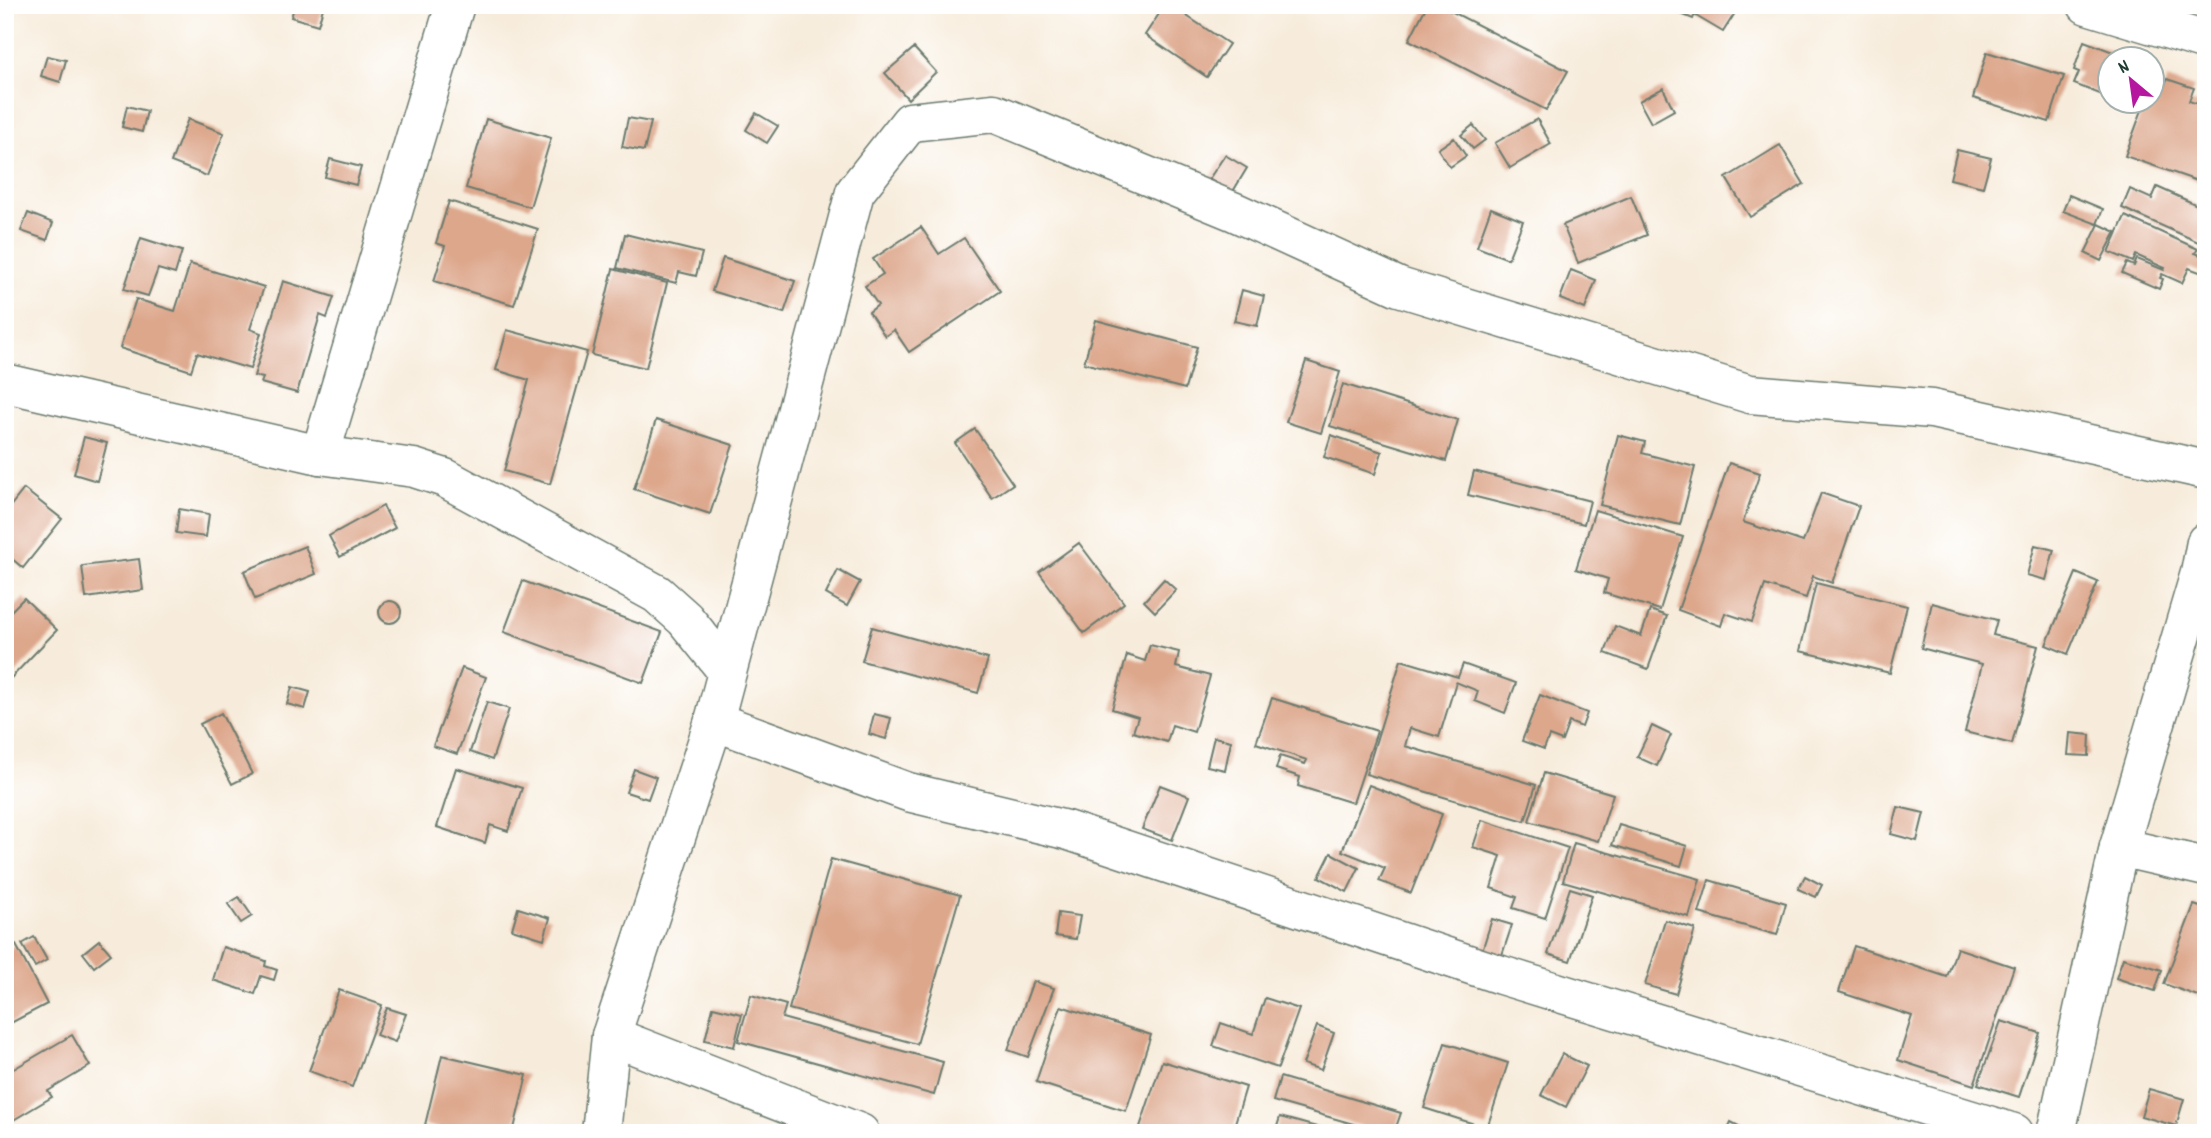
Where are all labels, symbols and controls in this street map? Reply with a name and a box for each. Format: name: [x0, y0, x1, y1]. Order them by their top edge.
north arrow: [2096, 46, 2166, 116]
text: N: [2114, 54, 2135, 82]

